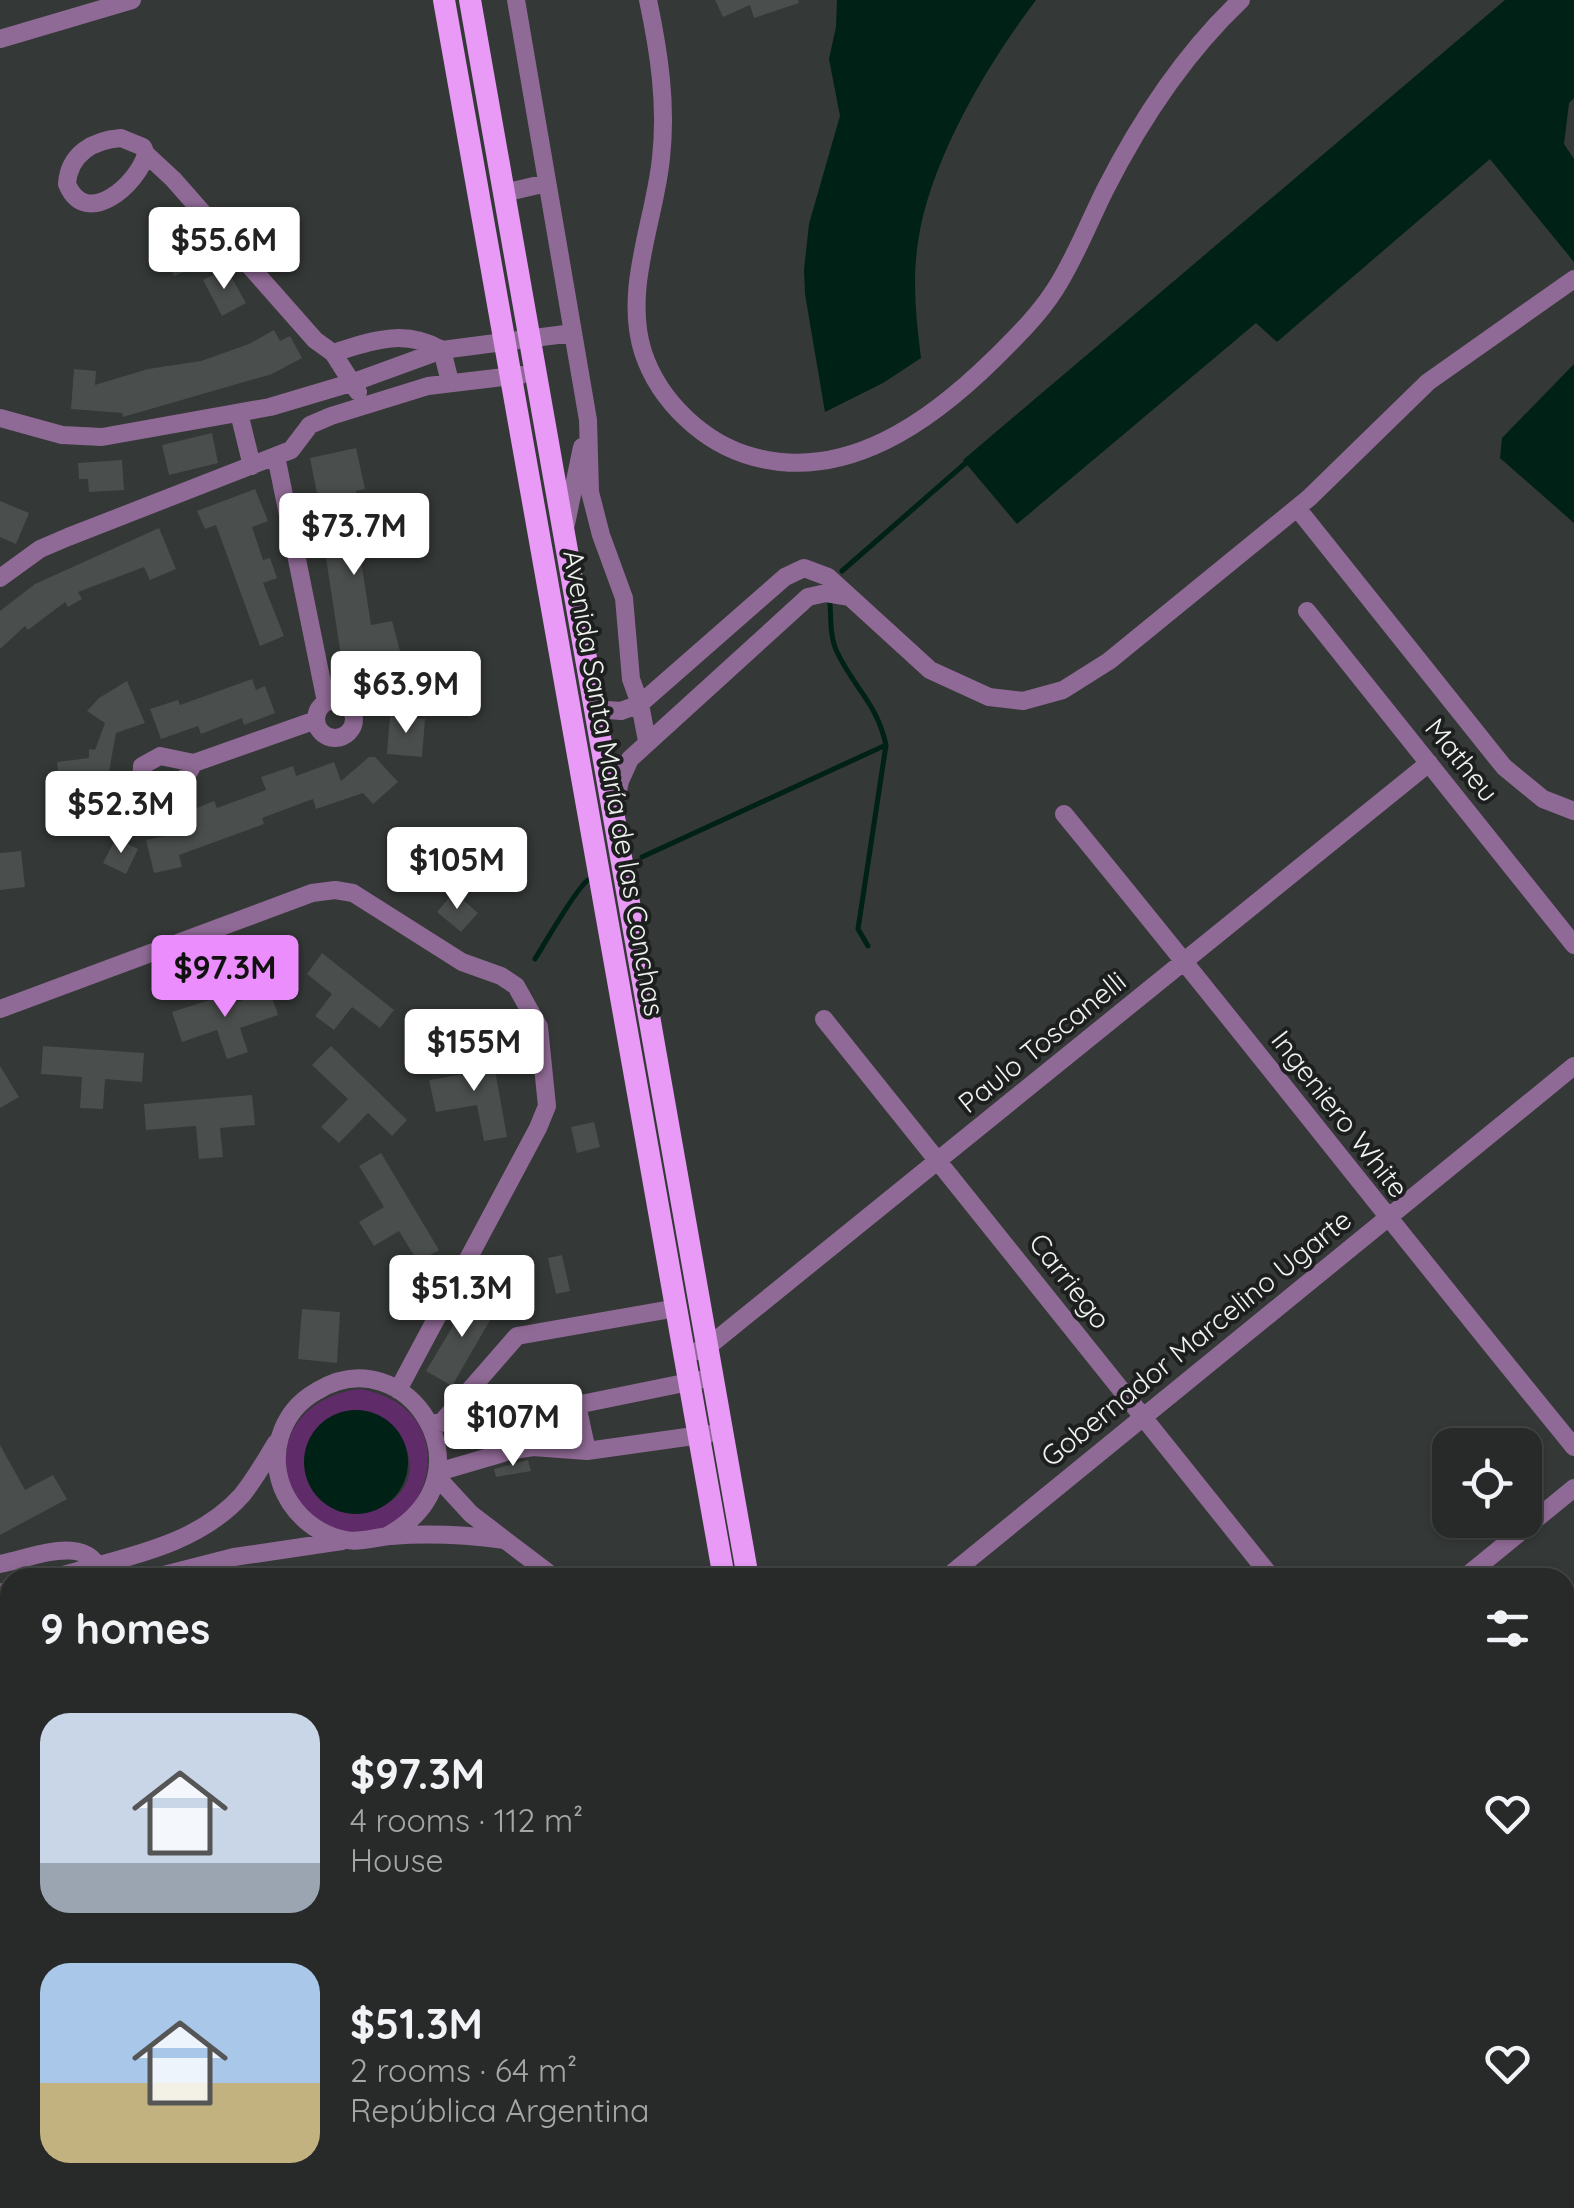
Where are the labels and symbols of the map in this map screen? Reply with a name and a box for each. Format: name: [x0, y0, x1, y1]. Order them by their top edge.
pin: $55.6M: [143, 207, 305, 292]
pin: $73.7M: [273, 493, 435, 578]
street label: Avenida Santa María de las Conchas: [556, 547, 673, 1019]
pin: $63.9M: [325, 651, 487, 736]
street label: Matheu: [1418, 711, 1507, 808]
pin: $52.3M: [40, 771, 202, 856]
pin: $105M: [387, 827, 527, 912]
pin: $97.3M: [144, 935, 306, 1020]
street label: Paulo Toscanelli: [951, 963, 1133, 1120]
pin: $155M: [404, 1009, 544, 1094]
street label: Ingeniero White: [1264, 1023, 1417, 1204]
street label: Gobernador Marcelino Ugarte: [1033, 1201, 1358, 1474]
street label: Carriego: [1022, 1226, 1119, 1336]
pin: $51.3M: [381, 1255, 543, 1340]
pin: $107M: [443, 1384, 583, 1469]

